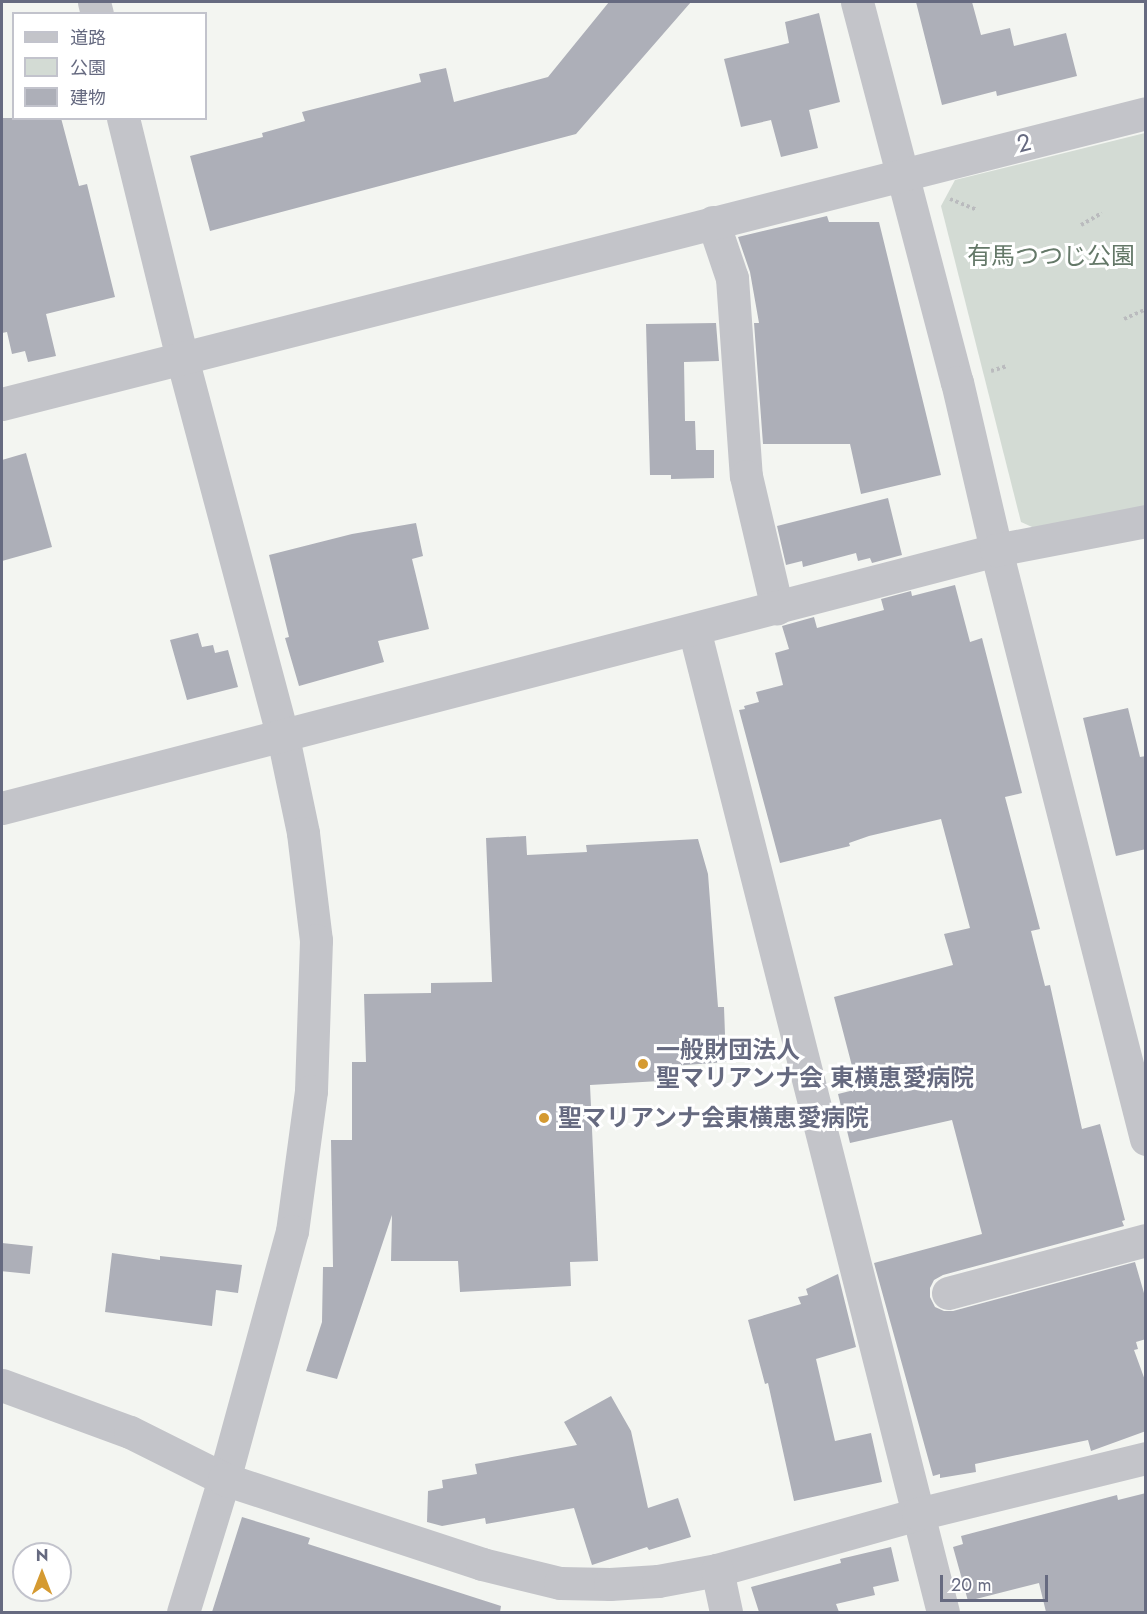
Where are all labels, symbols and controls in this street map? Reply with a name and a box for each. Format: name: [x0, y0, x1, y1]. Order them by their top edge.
legend: [12, 12, 207, 120]
text: 道路: [70, 25, 106, 51]
text: 公園: [70, 55, 106, 81]
text: 建物: [70, 85, 106, 111]
street label: 2: [1014, 127, 1034, 159]
park label: 有馬つつじ公園: [967, 242, 1135, 270]
place label: 一般財団法人 聖マリアンナ会 東横恵愛病院: [656, 1036, 975, 1092]
marker: 一般財団法人 聖マリアンナ会 東横恵愛病院: [634, 1055, 652, 1073]
place label: 聖マリアンナ会東横恵愛病院: [558, 1104, 870, 1132]
marker: 聖マリアンナ会東横恵愛病院: [535, 1109, 553, 1127]
north arrow: [12, 1542, 72, 1602]
text: N: [36, 1544, 48, 1567]
scale bar: [943, 1563, 1051, 1601]
text: 20 m: [951, 1572, 991, 1598]

